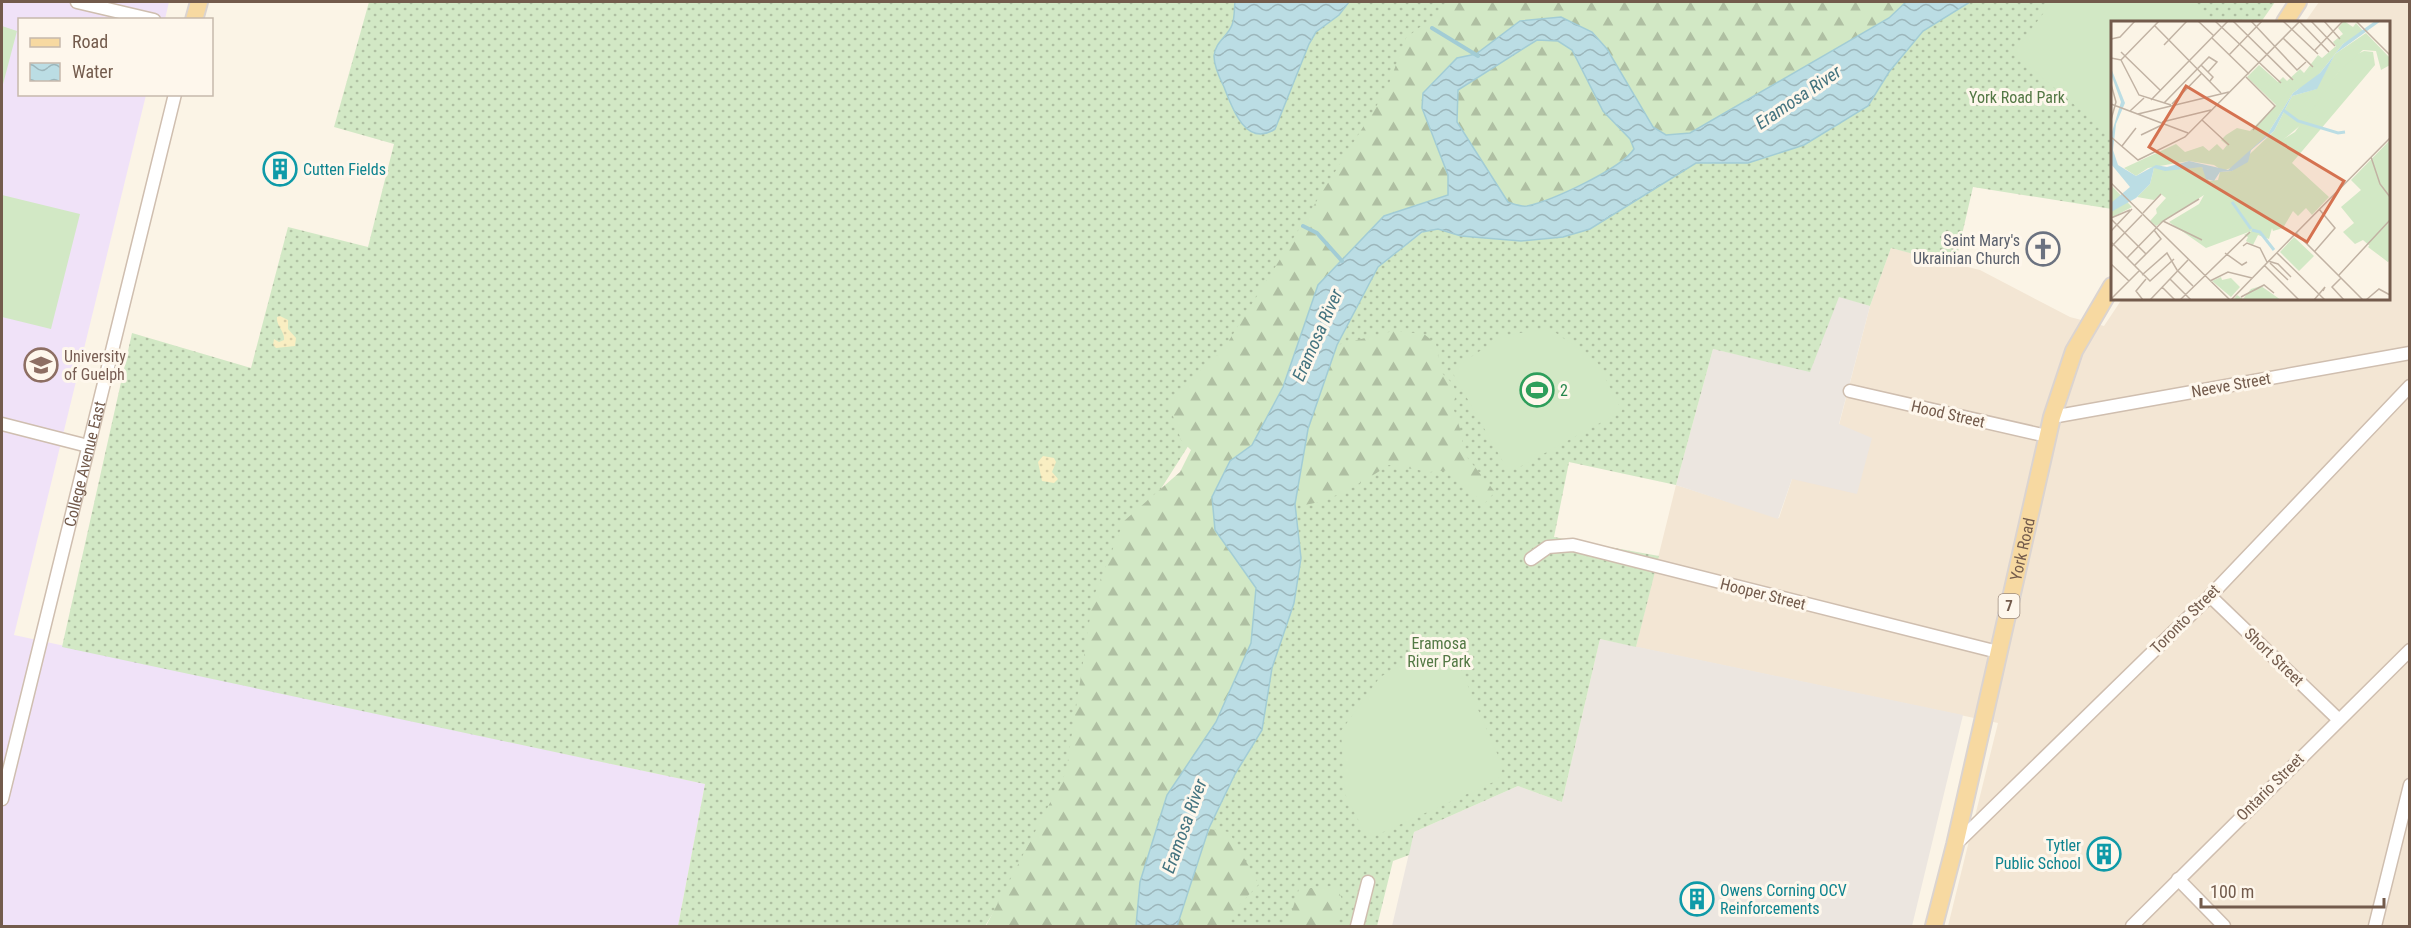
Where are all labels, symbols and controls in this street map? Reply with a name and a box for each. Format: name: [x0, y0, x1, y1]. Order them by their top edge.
legend: [18, 18, 213, 96]
inset map: [2111, 21, 2390, 300]
text: Road: [72, 31, 108, 52]
water label: Eramosa River: [1751, 60, 1845, 133]
text: Water: [72, 61, 114, 82]
park label: York Road Park: [1969, 88, 2066, 107]
building icon: Cutten Fields: [262, 151, 298, 187]
place label: Cutten Fields: [303, 160, 386, 179]
place label: Saint Mary's Ukrainian Church: [1913, 231, 2020, 268]
church icon: Saint Mary's Ukrainian Church: [2025, 231, 2061, 267]
water label: Eramosa River: [1287, 285, 1347, 384]
school or university icon: University of Guelph: [23, 347, 59, 383]
place label: University of Guelph: [64, 347, 126, 384]
street label: Neeve Street: [2190, 369, 2272, 401]
sports icon: 2: [1519, 372, 1555, 408]
place label: 2: [1560, 381, 1568, 400]
street label: Hood Street: [1909, 396, 1987, 432]
street label: College Avenue East: [60, 399, 109, 529]
street label: York Road: [2006, 516, 2038, 582]
street label: Hooper Street: [1718, 574, 1808, 614]
street label: Toronto Street: [2147, 580, 2224, 657]
road number: 7: [1998, 594, 2020, 618]
street label: Short Street: [2240, 624, 2308, 690]
park label: Eramosa River Park: [1407, 634, 1472, 671]
street label: Ontario Street: [2232, 749, 2308, 825]
water label: Eramosa River: [1157, 776, 1211, 876]
place label: Tytler Public School: [1995, 836, 2081, 873]
building icon: Tytler Public School: [2086, 836, 2122, 872]
scale bar: [2201, 871, 2384, 909]
building icon: Owens Corning OCV Reinforcements: [1679, 881, 1715, 917]
place label: Owens Corning OCV Reinforcements: [1720, 881, 1847, 918]
text: 100 m: [2210, 881, 2254, 902]

